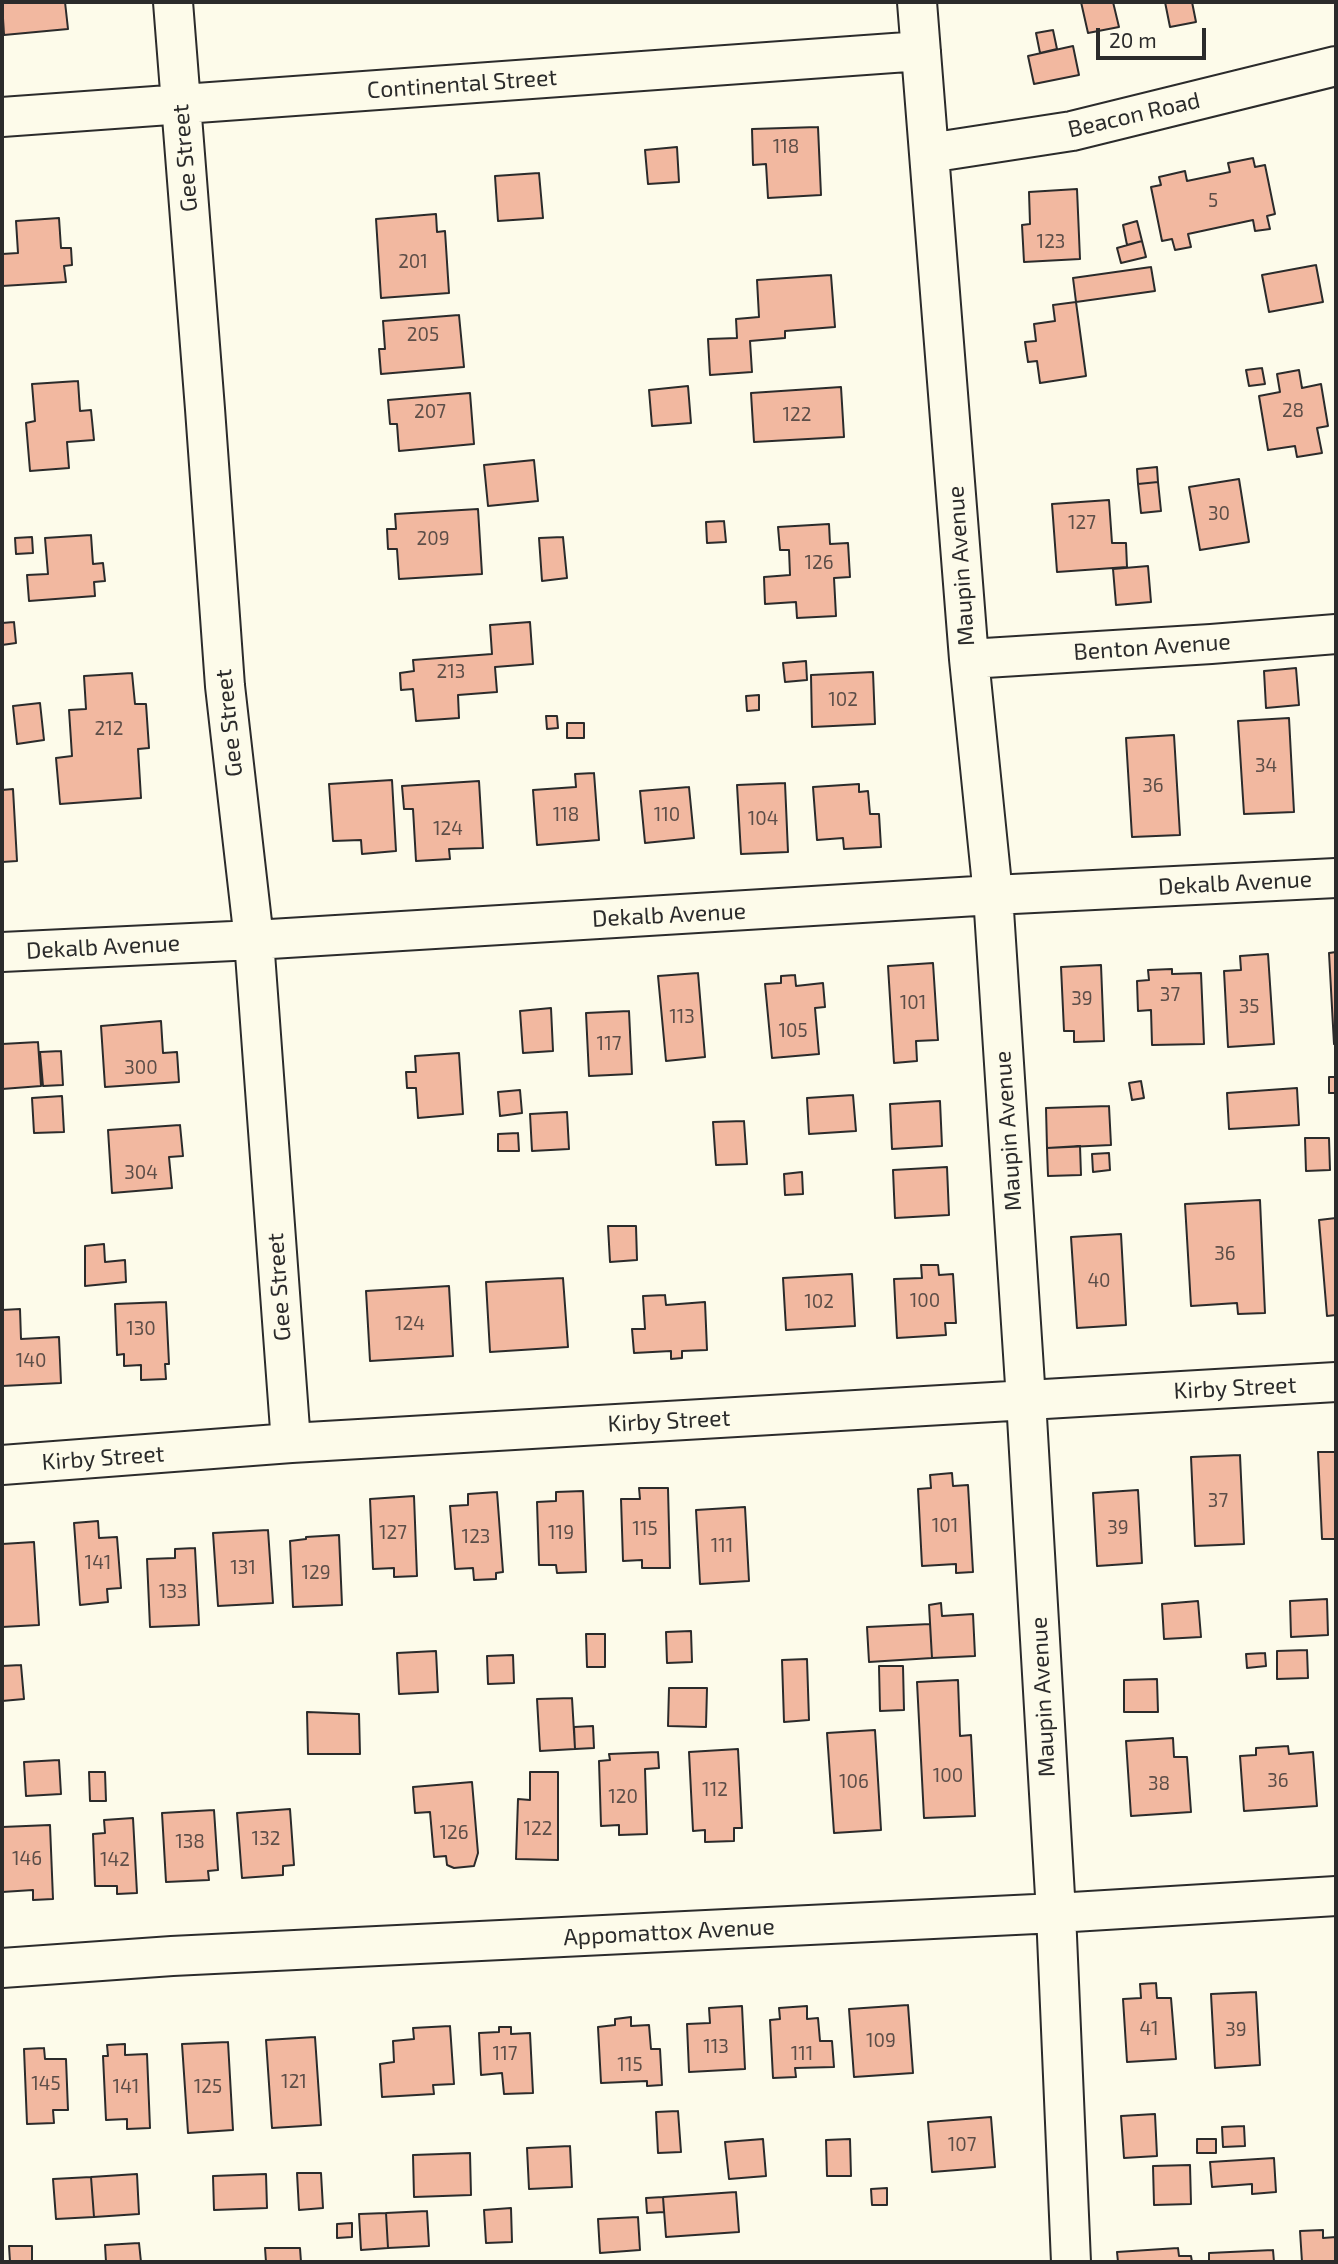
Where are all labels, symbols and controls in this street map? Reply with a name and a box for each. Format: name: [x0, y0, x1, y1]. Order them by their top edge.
scale bar: [1100, 14, 1210, 58]
text: 20 m: [1109, 27, 1157, 52]
street label: Continental Street: [366, 64, 558, 104]
street label: Beacon Road: [1065, 86, 1203, 144]
street label: Gee Street: [167, 103, 203, 213]
house number: 118: [773, 136, 799, 158]
house number: 5: [1208, 190, 1218, 212]
house number: 123: [1037, 231, 1065, 253]
house number: 201: [398, 251, 428, 273]
house number: 205: [407, 324, 439, 346]
house number: 28: [1282, 400, 1304, 422]
house number: 207: [414, 401, 446, 423]
house number: 122: [783, 404, 811, 426]
street label: Maupin Avenue: [942, 485, 980, 647]
house number: 30: [1208, 503, 1230, 525]
house number: 127: [1068, 512, 1096, 534]
house number: 209: [416, 528, 450, 550]
house number: 126: [804, 552, 834, 574]
street label: Benton Avenue: [1073, 628, 1231, 666]
house number: 213: [437, 661, 465, 683]
street label: Gee Street: [210, 668, 248, 778]
house number: 102: [828, 689, 858, 711]
house number: 212: [95, 718, 123, 740]
house number: 34: [1255, 755, 1277, 777]
house number: 36: [1142, 775, 1164, 797]
house number: 118: [553, 804, 579, 826]
house number: 110: [654, 804, 680, 826]
house number: 104: [748, 808, 778, 830]
house number: 124: [433, 818, 463, 840]
street label: Dekalb Avenue: [1157, 865, 1313, 901]
street label: Dekalb Avenue: [591, 897, 747, 933]
street label: Dekalb Avenue: [25, 929, 181, 965]
house number: 37: [1160, 984, 1180, 1006]
house number: 39: [1071, 988, 1093, 1010]
house number: 101: [900, 992, 926, 1014]
house number: 35: [1239, 996, 1259, 1018]
house number: 113: [669, 1006, 695, 1028]
house number: 105: [778, 1020, 808, 1042]
house number: 117: [597, 1033, 621, 1055]
street label: Maupin Avenue: [989, 1050, 1027, 1212]
house number: 300: [124, 1057, 158, 1079]
house number: 304: [124, 1162, 158, 1184]
street label: Gee Street: [261, 1232, 297, 1342]
house number: 36: [1214, 1243, 1236, 1265]
house number: 40: [1087, 1270, 1111, 1292]
house number: 100: [910, 1290, 940, 1312]
house number: 102: [804, 1291, 834, 1313]
house number: 124: [395, 1313, 425, 1335]
house number: 130: [126, 1318, 156, 1340]
house number: 140: [16, 1350, 46, 1372]
street label: Kirby Street: [1173, 1371, 1297, 1405]
street label: Kirby Street: [607, 1404, 731, 1438]
street label: Kirby Street: [41, 1440, 165, 1476]
house number: 37: [1208, 1490, 1228, 1512]
house number: 101: [932, 1515, 958, 1537]
house number: 39: [1107, 1517, 1129, 1539]
house number: 115: [632, 1518, 658, 1540]
house number: 127: [379, 1522, 407, 1544]
house number: 119: [548, 1522, 574, 1544]
house number: 123: [462, 1526, 490, 1548]
house number: 111: [711, 1535, 733, 1557]
house number: 141: [85, 1552, 111, 1574]
house number: 131: [230, 1557, 256, 1579]
house number: 129: [301, 1562, 331, 1584]
house number: 133: [159, 1581, 187, 1603]
street label: Maupin Avenue: [1025, 1616, 1061, 1778]
house number: 100: [933, 1765, 963, 1787]
house number: 36: [1267, 1770, 1289, 1792]
house number: 106: [839, 1771, 869, 1793]
house number: 38: [1148, 1773, 1170, 1795]
house number: 112: [702, 1779, 728, 1801]
house number: 120: [608, 1786, 638, 1808]
house number: 122: [524, 1818, 552, 1840]
house number: 126: [439, 1822, 469, 1844]
house number: 132: [252, 1828, 280, 1850]
house number: 138: [175, 1831, 205, 1853]
house number: 146: [12, 1848, 42, 1870]
house number: 142: [100, 1849, 130, 1871]
street label: Appomattox Avenue: [563, 1913, 775, 1951]
house number: 41: [1139, 2018, 1159, 2040]
house number: 39: [1225, 2019, 1247, 2041]
house number: 109: [866, 2030, 896, 2052]
house number: 113: [703, 2036, 729, 2058]
house number: 117: [493, 2043, 517, 2065]
house number: 111: [791, 2043, 813, 2065]
house number: 115: [617, 2054, 643, 2076]
house number: 121: [281, 2071, 307, 2093]
house number: 145: [31, 2073, 61, 2095]
house number: 141: [113, 2076, 139, 2098]
house number: 125: [194, 2076, 222, 2098]
house number: 107: [948, 2134, 976, 2156]

